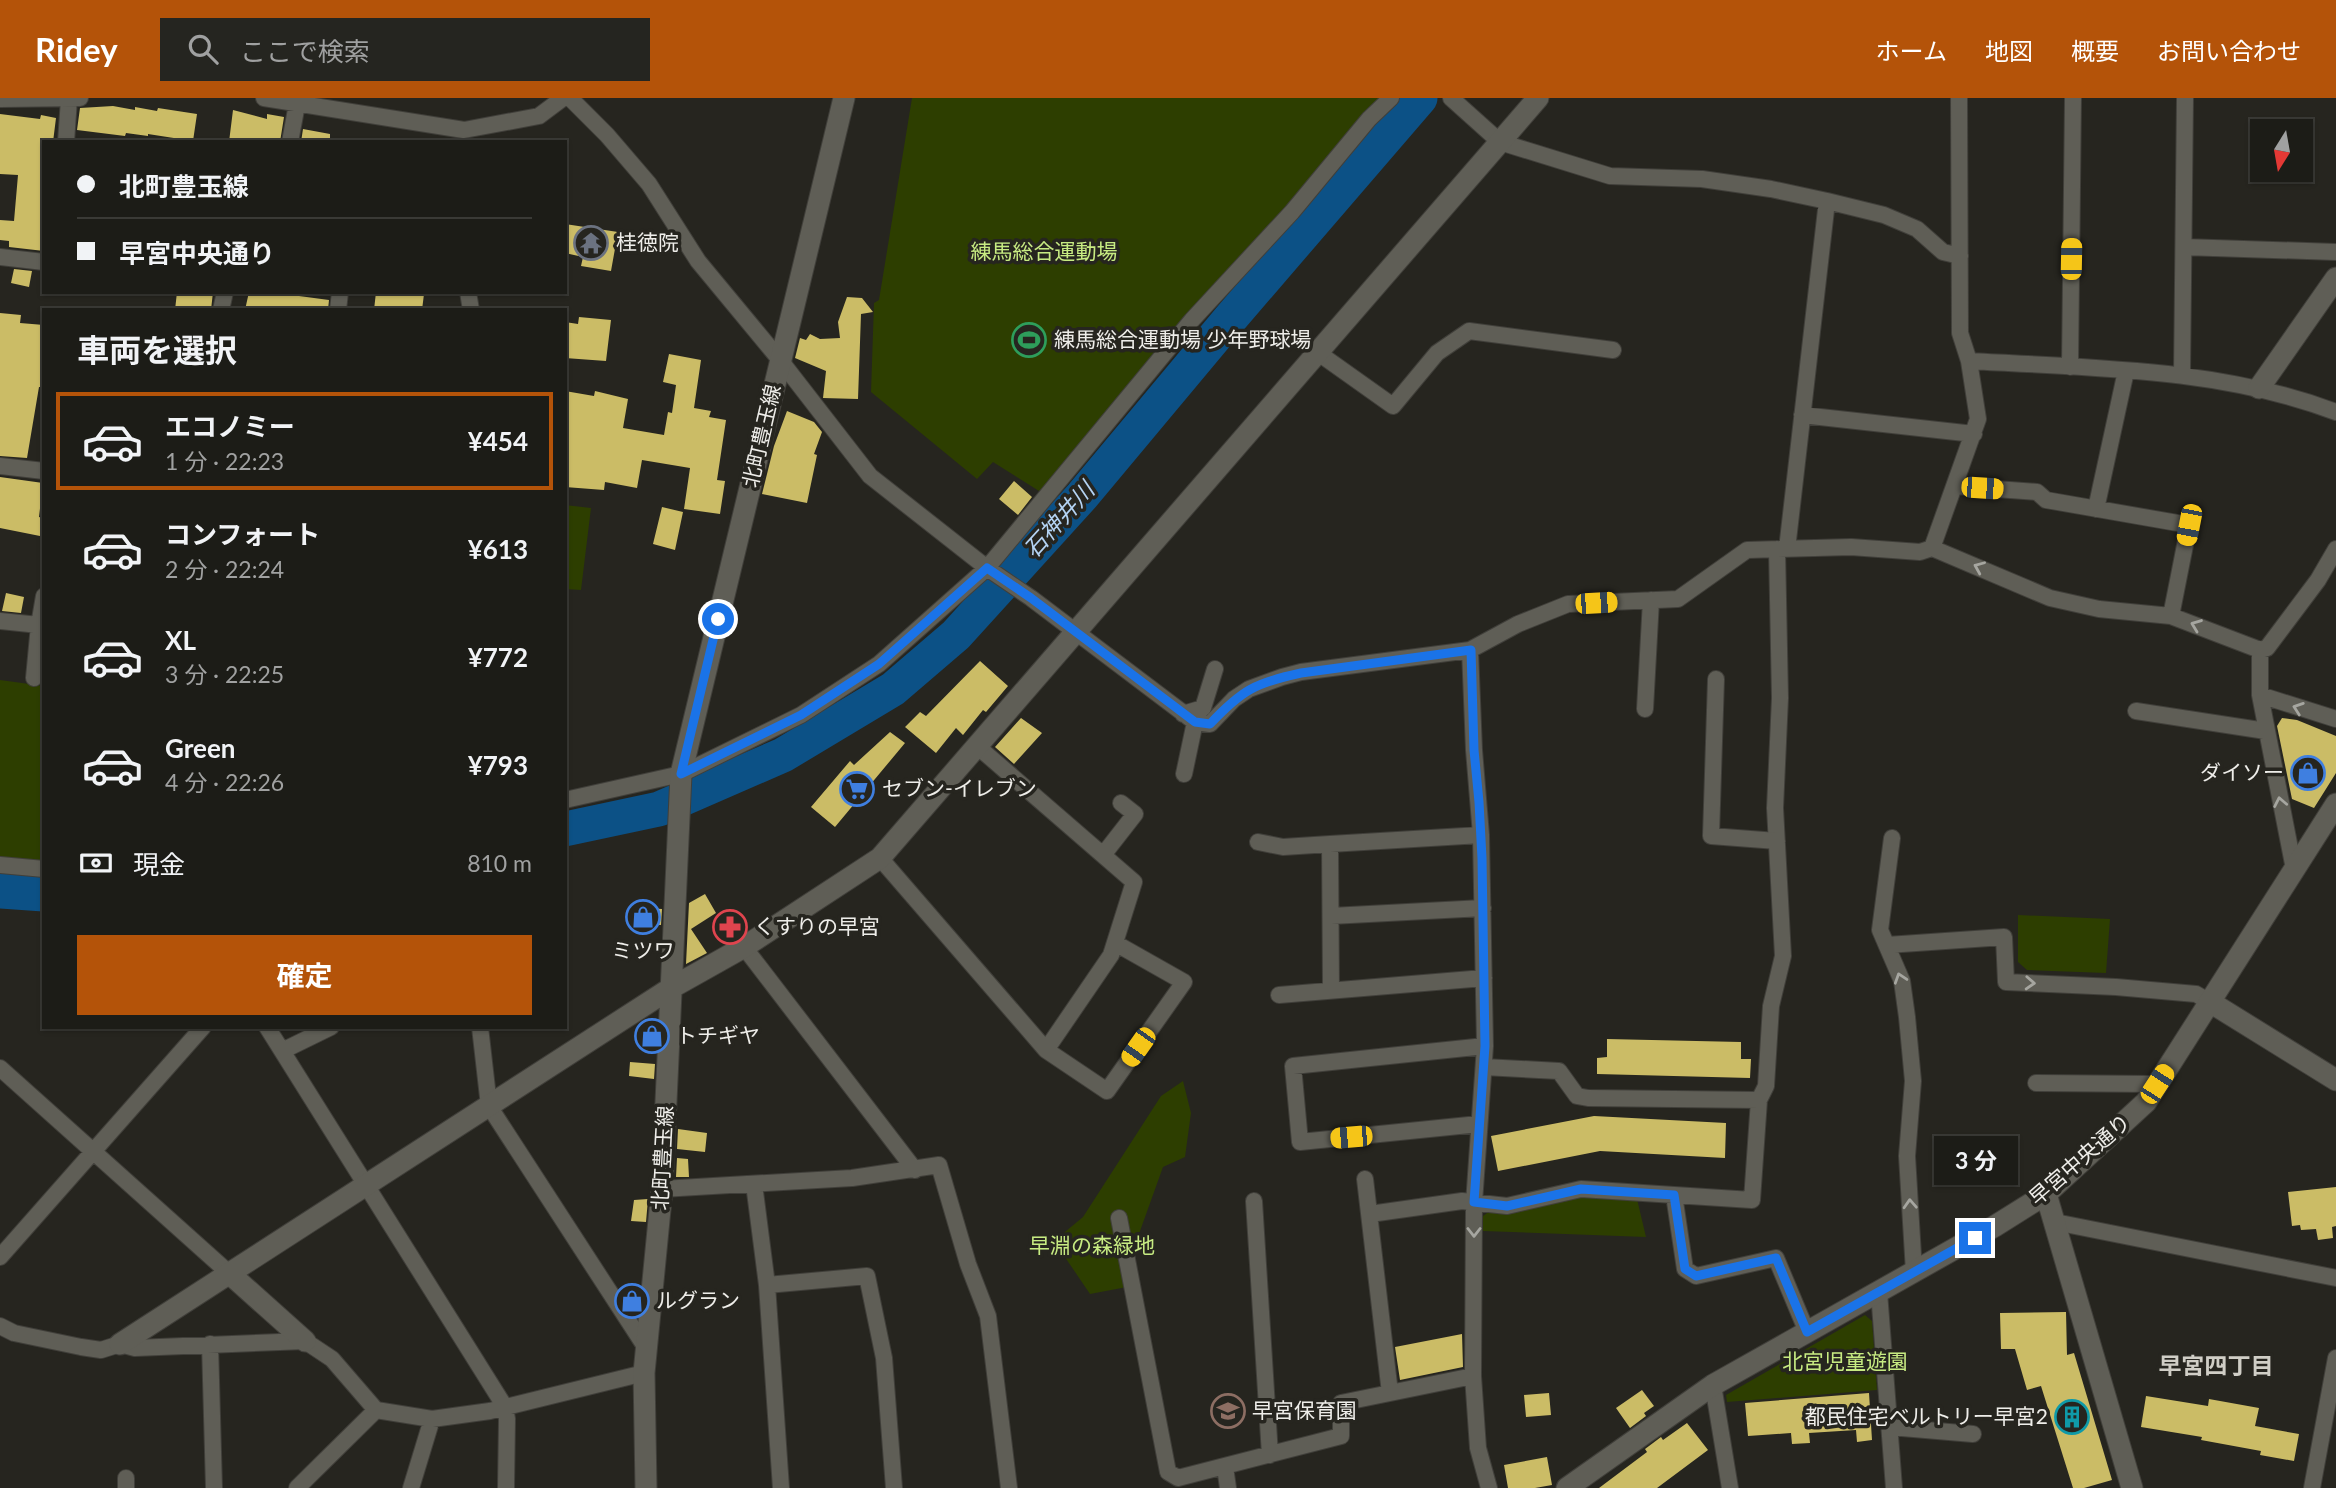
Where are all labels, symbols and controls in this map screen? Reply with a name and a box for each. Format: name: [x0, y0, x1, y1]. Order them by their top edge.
search box: [160, 18, 650, 81]
text: Ridey: [35, 29, 118, 69]
icon: search: [184, 30, 222, 68]
text: ここで検索: [240, 35, 370, 67]
text: ホーム: [1876, 36, 1947, 65]
text: 地図: [1985, 36, 2033, 65]
text: 概要: [2071, 36, 2119, 65]
text: お問い合わせ: [2157, 36, 2301, 65]
north arrow: [2250, 119, 2314, 182]
map controls: [2250, 119, 2313, 182]
text: 北町豊玉線: [119, 170, 249, 202]
temple icon: 桂徳院: [572, 224, 610, 262]
place label: 桂徳院: [616, 229, 679, 254]
text: 早宮中央通り: [119, 237, 275, 269]
park label: 練馬総合運動場: [971, 238, 1118, 263]
car: [2061, 238, 2082, 280]
sports icon: 練馬総合運動場 少年野球場: [1010, 321, 1048, 359]
place label: 練馬総合運動場 少年野球場: [1054, 326, 1311, 351]
text: 車両を選択: [77, 330, 237, 369]
street label: 北町豊玉線: [737, 382, 785, 490]
icon: car: [81, 410, 144, 473]
text: エコノミー: [165, 410, 295, 442]
text: ¥454: [468, 425, 528, 457]
text: 1 分 · 22:23: [165, 447, 284, 475]
water label: 石神井川: [1017, 474, 1101, 563]
car: [1961, 476, 2004, 500]
car: [2175, 502, 2204, 548]
icon: car: [81, 518, 144, 581]
text: コンフォート: [165, 518, 320, 550]
text: ¥613: [468, 533, 528, 565]
text: 2 分 · 22:24: [165, 555, 284, 583]
one-way arrow: [1973, 562, 1985, 576]
car: [1575, 591, 1618, 615]
route start: [702, 603, 734, 635]
one-way arrow: [2191, 620, 2203, 634]
text: XL: [165, 624, 196, 656]
icon: car: [81, 626, 144, 689]
text: ¥772: [468, 641, 528, 673]
text: 3 分 · 22:25: [165, 660, 284, 688]
one-way arrow: [2292, 702, 2305, 716]
text: Green: [165, 732, 235, 764]
icon: car: [81, 734, 144, 797]
text: ¥793: [468, 749, 528, 781]
shop icon: ダイソー: [2289, 754, 2327, 792]
place label: ダイソー: [2200, 759, 2284, 784]
text: 4 分 · 22:26: [165, 768, 284, 796]
supermarket icon: セブン-イレブン: [838, 770, 876, 808]
place label: セブン-イレブン: [882, 775, 1037, 800]
one-way arrow: [2274, 796, 2289, 808]
icon: cash: [77, 844, 115, 882]
text: 現金: [133, 848, 185, 880]
text: 810 m: [467, 849, 532, 877]
shop icon: ミツワ: [624, 898, 662, 936]
pharmacy icon: くすりの早宮: [711, 908, 749, 946]
place label: くすりの早宮: [754, 913, 880, 938]
button: 確定: [77, 935, 532, 1015]
place label: ミツワ: [612, 937, 675, 962]
one-way arrow: [1893, 972, 1908, 984]
one-way arrow: [2025, 975, 2036, 990]
shop icon: トチギヤ: [633, 1017, 671, 1055]
place label: トチギヤ: [676, 1022, 760, 1047]
car: [1118, 1024, 1159, 1070]
car: [2137, 1061, 2178, 1107]
street label: 北町豊玉線: [646, 1105, 677, 1211]
street label: 早宮中央通り: [2023, 1108, 2135, 1210]
car: [1330, 1125, 1373, 1149]
callout: 3 分: [1933, 1136, 2017, 1186]
text: 3 分: [1955, 1146, 1997, 1174]
one-way arrow: [1903, 1198, 1918, 1209]
route end: [1959, 1222, 1991, 1254]
one-way arrow: [1466, 1227, 1482, 1238]
park label: 早淵の森緑地: [1029, 1232, 1155, 1257]
shop icon: ルグラン: [613, 1282, 651, 1320]
place label: ルグラン: [656, 1287, 740, 1312]
park label: 北宮児童遊園: [1782, 1348, 1908, 1373]
district label: 早宮四丁目: [2159, 1351, 2274, 1379]
school or university icon: 早宮保育園: [1209, 1392, 1247, 1430]
place label: 早宮保育園: [1252, 1397, 1357, 1422]
building icon: 都民住宅ベルトリー早宮2: [2053, 1398, 2091, 1436]
place label: 都民住宅ベルトリー早宮2: [1805, 1403, 2048, 1428]

